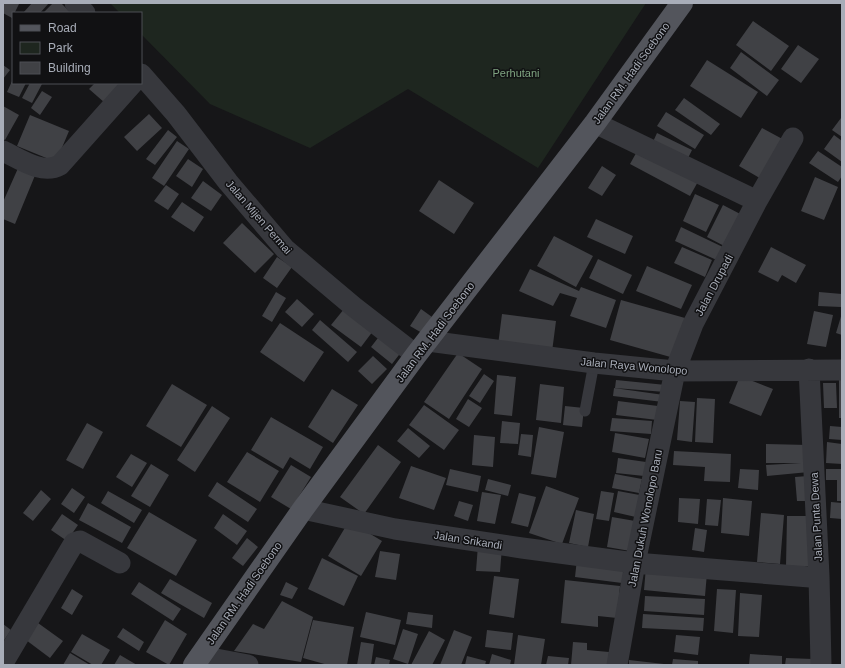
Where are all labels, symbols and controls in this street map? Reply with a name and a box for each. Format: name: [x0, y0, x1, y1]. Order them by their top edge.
legend: [12, 12, 142, 84]
street label: Jalan RM. Hadi Soebono: [590, 20, 672, 126]
text: Road: [48, 21, 77, 35]
text: Park: [48, 41, 74, 55]
text: Building: [48, 61, 91, 75]
park label: Perhutani: [492, 67, 540, 79]
street label: Jalan Mijen Permai: [224, 178, 294, 256]
street label: Jalan Drupadi: [693, 252, 735, 318]
street label: Jalan RM. Hadi Soebono: [393, 280, 477, 384]
street label: Jalan Raya Wonolopo: [580, 355, 688, 377]
street label: Jalan Dukuh Wonolopo Baru: [626, 448, 664, 588]
street label: Jalan Punta Dewa: [808, 471, 824, 562]
street label: Jalan Srikandi: [433, 529, 503, 551]
street label: Jalan RM. Hadi Soebono: [204, 539, 284, 647]

